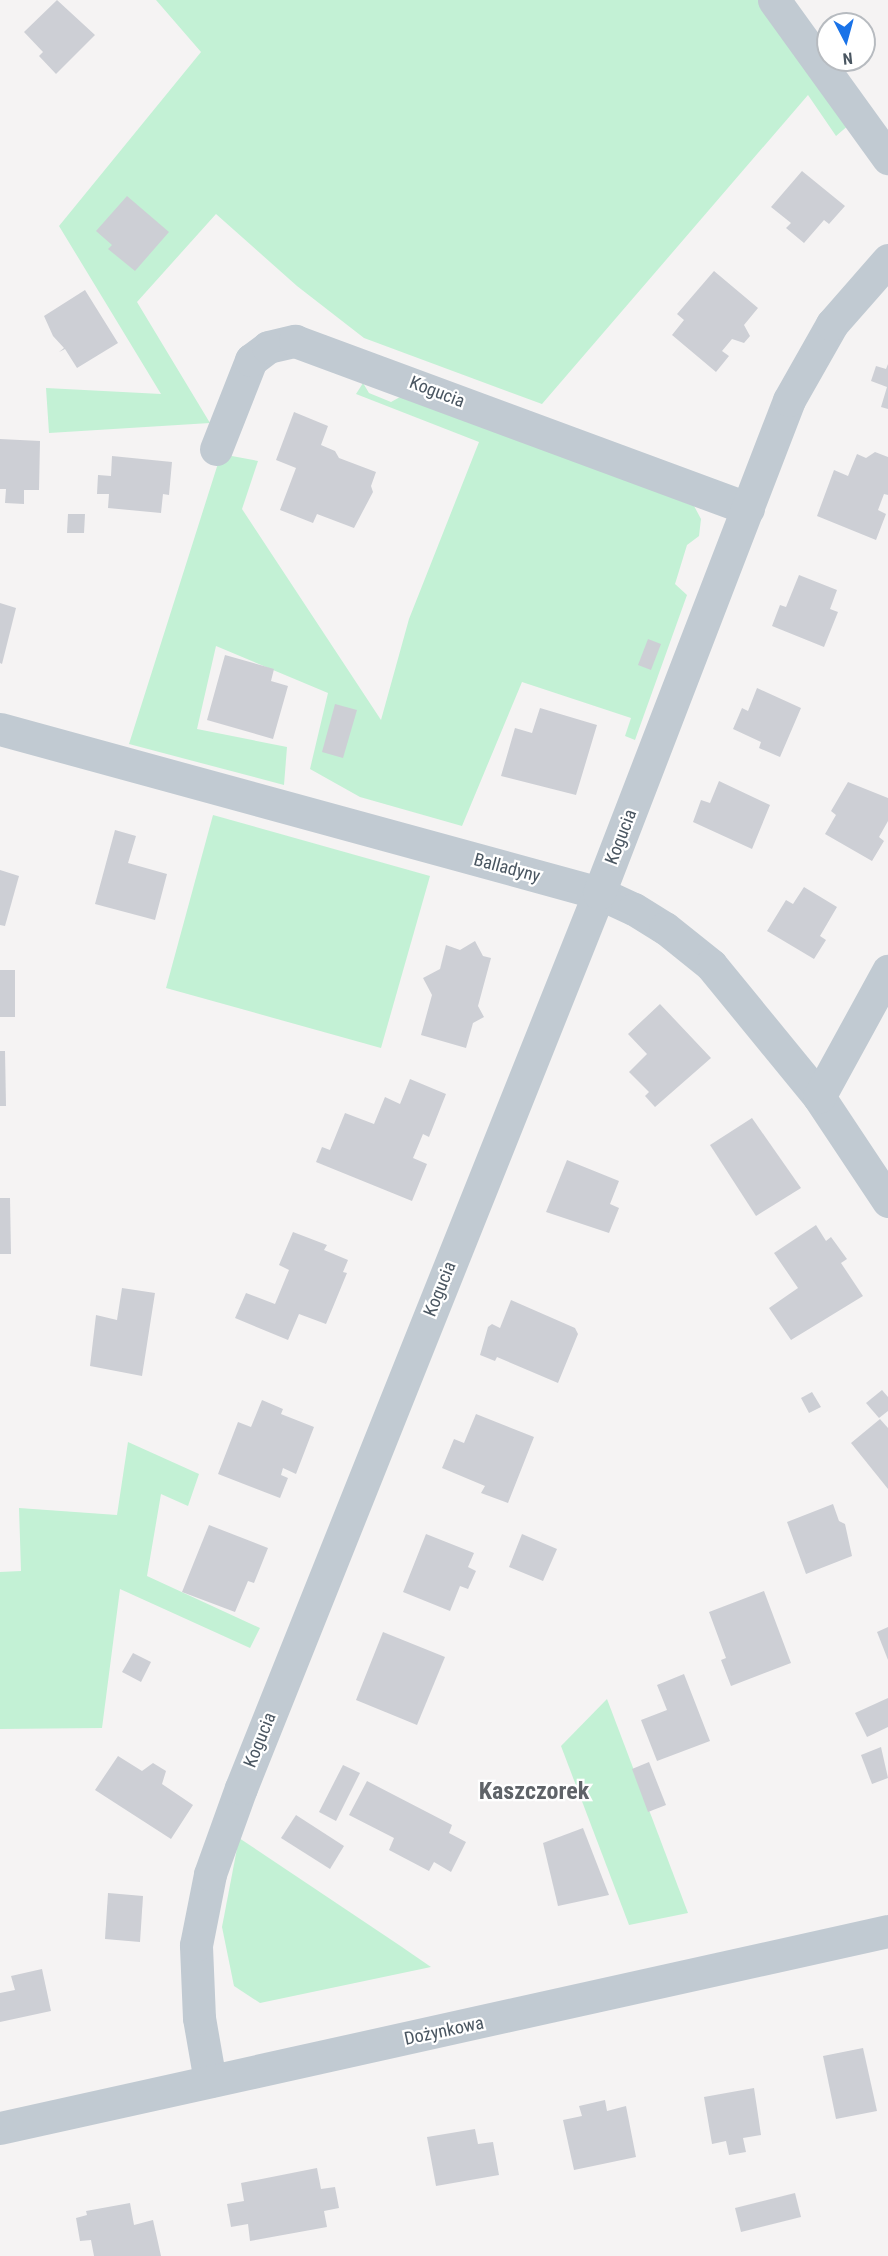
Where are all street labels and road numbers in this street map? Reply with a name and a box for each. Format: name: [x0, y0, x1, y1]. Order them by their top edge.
street label: Kogucia: [406, 372, 468, 412]
street label: Kogucia: [601, 806, 641, 868]
street label: Balladyny: [471, 849, 543, 887]
street label: Kogucia: [419, 1258, 461, 1320]
street label: Kogucia: [239, 1709, 281, 1771]
street label: Dożynkowa: [402, 2012, 486, 2050]

